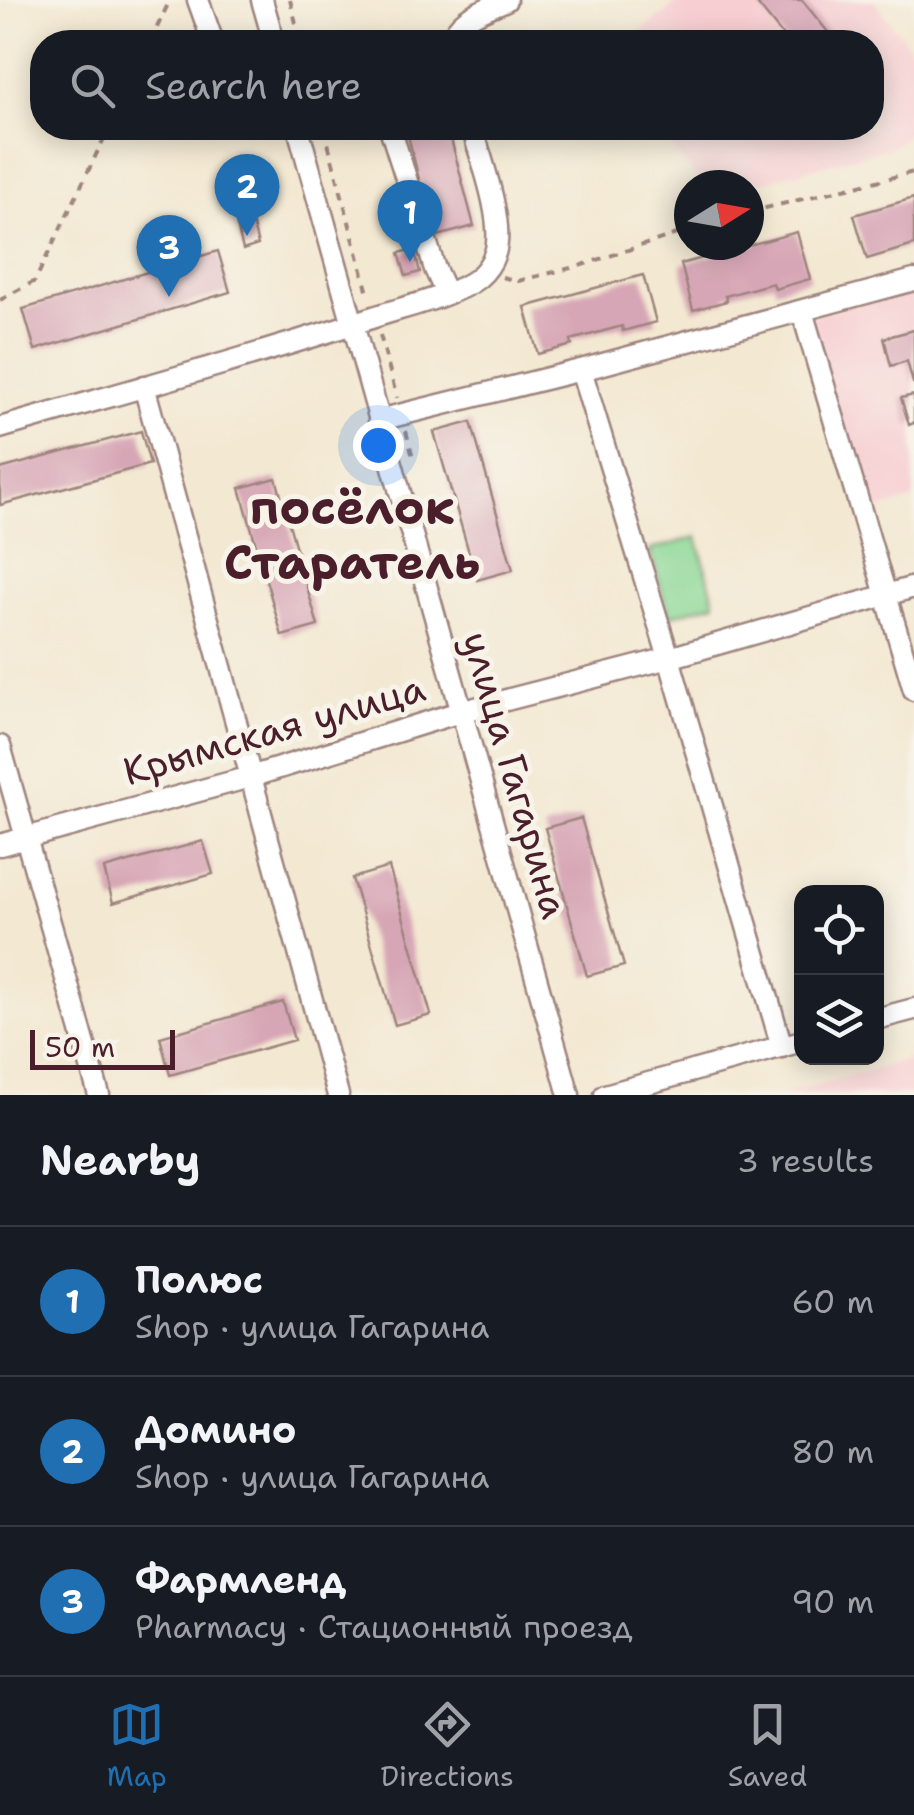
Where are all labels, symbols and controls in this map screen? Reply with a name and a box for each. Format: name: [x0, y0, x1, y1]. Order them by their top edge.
search box: [30, 30, 884, 140]
icon: search: [65, 58, 120, 113]
text: Search here: [145, 60, 362, 111]
pin: 2: [214, 154, 280, 236]
north arrow: [674, 170, 764, 260]
pin: 1: [378, 180, 442, 262]
pin: 3: [136, 214, 202, 297]
your location: [353, 420, 404, 471]
district label: посёлок Старатель: [224, 475, 480, 594]
street label: улица Гагарина: [450, 626, 581, 924]
street label: Крымская улица: [117, 662, 431, 797]
map controls: [794, 885, 884, 1065]
button: locate: [794, 885, 884, 975]
button: layers: [794, 975, 884, 1065]
scale bar: [30, 1025, 175, 1070]
text: 50 m: [45, 1028, 115, 1066]
text: Nearby: [40, 1132, 200, 1188]
text: 3 results: [737, 1139, 874, 1182]
text: Полюс: [135, 1254, 263, 1305]
text: 1: [65, 1280, 80, 1323]
text: 60 m: [792, 1280, 874, 1323]
text: Shop · улица Гагарина: [135, 1305, 489, 1348]
text: Домино: [135, 1404, 296, 1455]
text: 2: [61, 1430, 84, 1473]
text: 80 m: [791, 1430, 874, 1473]
text: Shop · улица Гагарина: [135, 1455, 489, 1498]
text: Фармленд: [135, 1554, 346, 1605]
text: 3: [61, 1580, 84, 1623]
text: 90 m: [791, 1580, 874, 1623]
text: Pharmacy · Стационный проезд: [135, 1605, 633, 1648]
tab: Map: [107, 1697, 167, 1795]
tab: Directions: [380, 1697, 514, 1795]
tab: Saved: [728, 1697, 807, 1795]

